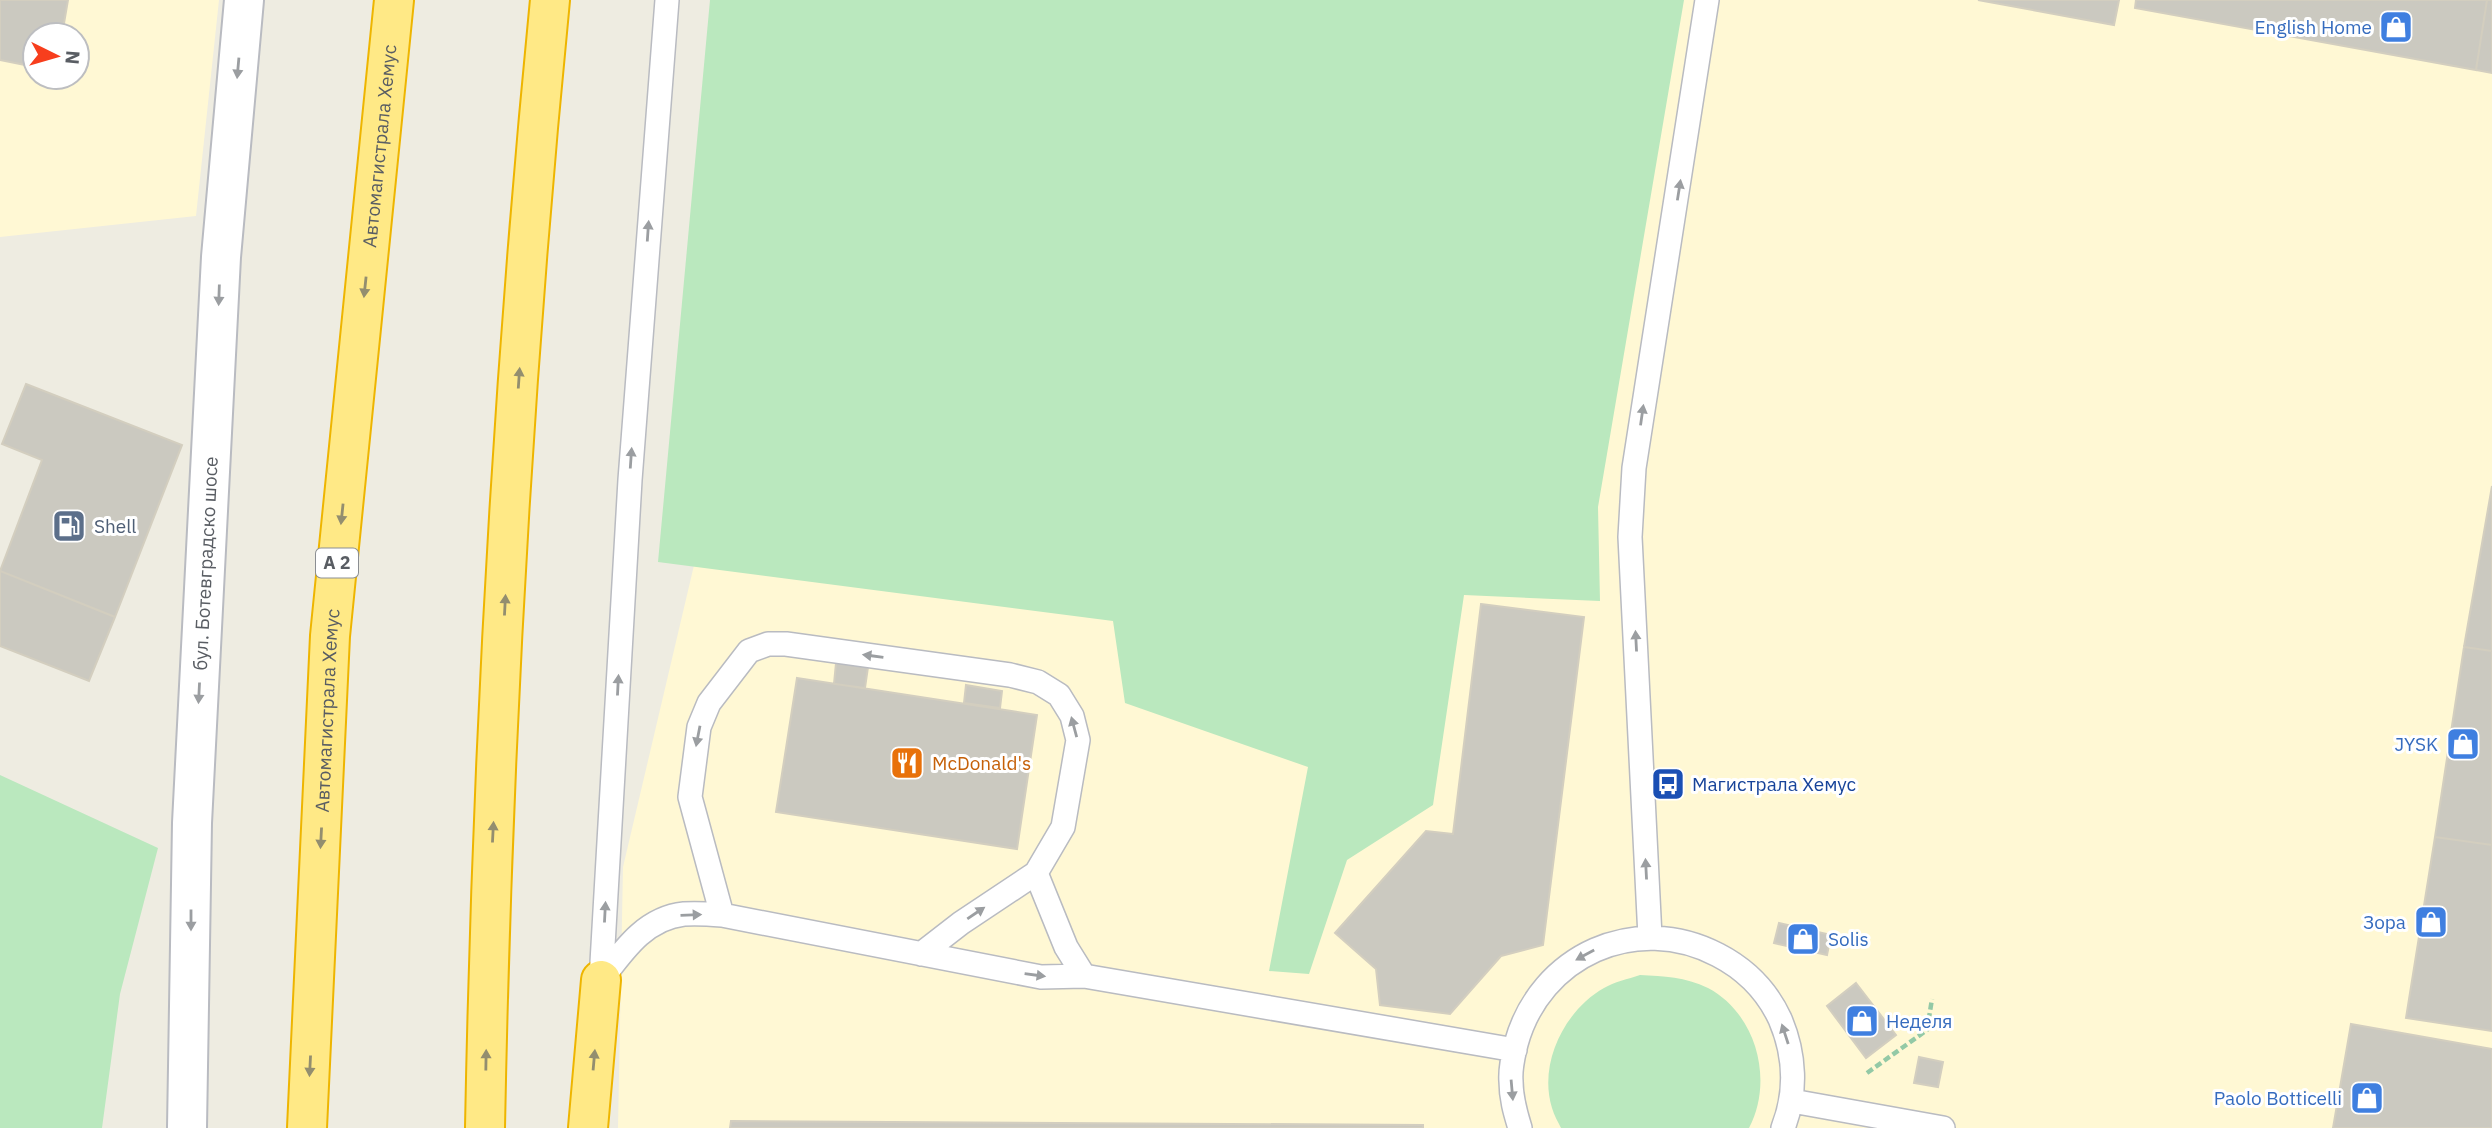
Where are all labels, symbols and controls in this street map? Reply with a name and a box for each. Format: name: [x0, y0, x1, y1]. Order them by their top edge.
shop icon: English Home: [2377, 8, 2415, 46]
place label: English Home: [2255, 15, 2372, 39]
north arrow: [21, 21, 91, 91]
street label: Автомагистрала Хемус: [357, 43, 402, 249]
text: N: [60, 50, 85, 65]
one-way arrow: [232, 57, 243, 79]
one-way arrow: [1674, 179, 1685, 201]
one-way arrow: [643, 220, 654, 242]
one-way arrow: [359, 276, 370, 298]
one-way arrow: [214, 284, 225, 306]
one-way arrow: [514, 367, 525, 389]
one-way arrow: [1637, 403, 1648, 425]
one-way arrow: [626, 447, 637, 469]
street label: бул. Ботевградско шосе: [188, 456, 223, 671]
one-way arrow: [336, 503, 347, 525]
fuel station icon: Shell: [50, 507, 88, 545]
place label: Shell: [94, 514, 137, 538]
road number: A 2: [316, 548, 358, 578]
one-way arrow: [500, 594, 511, 616]
street label: Автомагистрала Хемус: [310, 607, 345, 813]
one-way arrow: [1630, 630, 1641, 652]
one-way arrow: [862, 651, 884, 662]
one-way arrow: [612, 674, 623, 696]
one-way arrow: [194, 682, 205, 704]
one-way arrow: [1069, 716, 1079, 737]
one-way arrow: [692, 725, 703, 747]
shop icon: JYSK: [2444, 725, 2482, 763]
place label: JYSK: [2394, 732, 2438, 756]
restaurant icon: McDonald's: [888, 744, 926, 782]
place label: McDonald's: [932, 751, 1031, 775]
bus stop icon: Магистрала Хемус: [1649, 765, 1687, 803]
place label: Магистрала Хемус: [1692, 772, 1857, 796]
one-way arrow: [488, 821, 499, 843]
one-way arrow: [315, 828, 326, 850]
one-way arrow: [1641, 857, 1652, 879]
one-way arrow: [599, 901, 610, 923]
shop icon: Зора: [2412, 903, 2450, 941]
one-way arrow: [967, 906, 985, 920]
one-way arrow: [681, 909, 703, 920]
one-way arrow: [185, 910, 197, 932]
place label: Зора: [2363, 910, 2406, 934]
shop icon: Solis: [1784, 920, 1822, 958]
place label: Solis: [1828, 927, 1869, 951]
one-way arrow: [1575, 949, 1594, 961]
one-way arrow: [1025, 970, 1047, 981]
shop icon: Неделя: [1843, 1002, 1881, 1040]
place label: Неделя: [1886, 1009, 1953, 1033]
one-way arrow: [1779, 1023, 1789, 1044]
one-way arrow: [481, 1049, 492, 1071]
one-way arrow: [589, 1049, 600, 1071]
one-way arrow: [305, 1055, 316, 1077]
one-way arrow: [1507, 1079, 1518, 1101]
shop icon: Paolo Botticelli: [2348, 1079, 2386, 1117]
place label: Paolo Botticelli: [2214, 1086, 2342, 1110]

